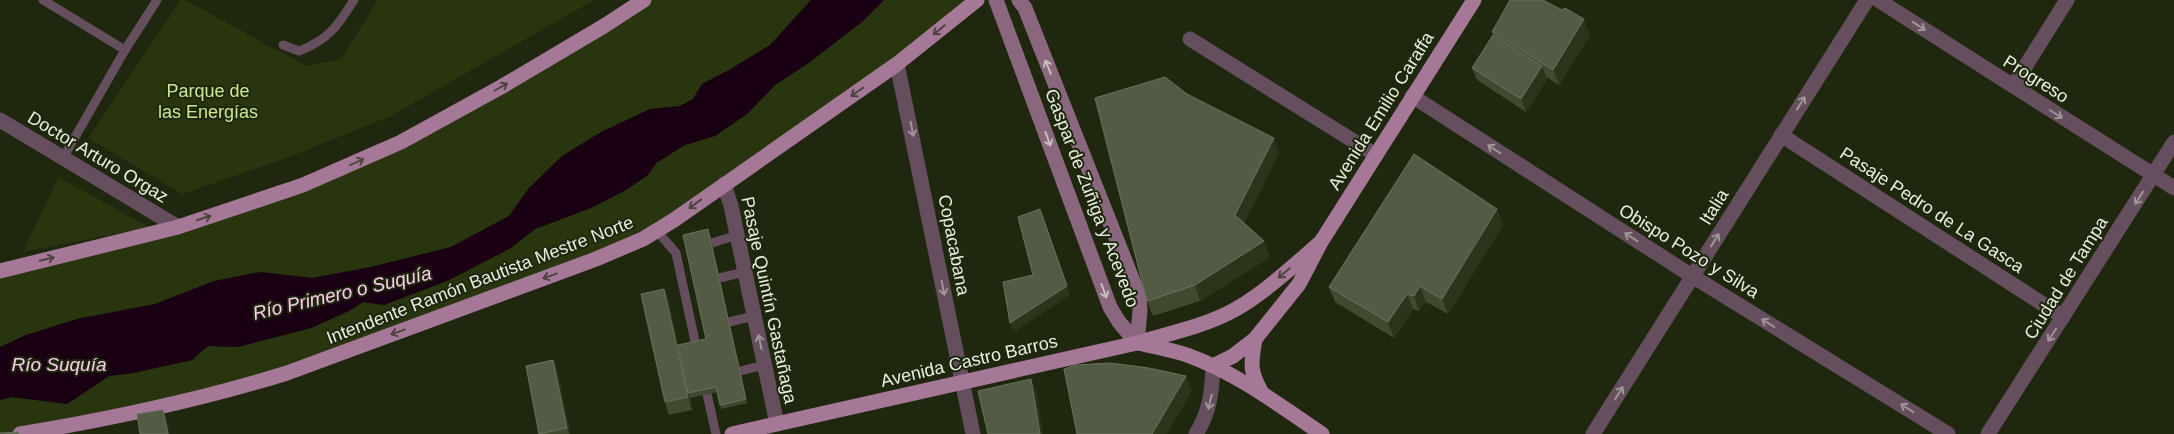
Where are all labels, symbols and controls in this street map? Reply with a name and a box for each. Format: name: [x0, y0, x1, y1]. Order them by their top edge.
one-way arrow: [1911, 22, 1925, 32]
one-way arrow: [933, 25, 946, 36]
street label: Avenida Emilio Caraffa: [1324, 28, 1438, 194]
street label: Progreso: [2000, 51, 2072, 107]
one-way arrow: [1043, 60, 1052, 75]
park label: Parque de las Energías: [158, 81, 258, 122]
one-way arrow: [493, 81, 507, 91]
street label: Gaspar de Zuñiga y Acevedo: [1041, 86, 1143, 310]
one-way arrow: [850, 87, 864, 97]
one-way arrow: [1796, 96, 1807, 110]
street label: Doctor Arturo Orgaz: [24, 107, 172, 207]
one-way arrow: [2048, 109, 2062, 119]
one-way arrow: [907, 120, 917, 136]
one-way arrow: [1044, 131, 1053, 146]
street label: Pasaje Pedro de La Gasca: [1836, 143, 2028, 278]
one-way arrow: [1487, 144, 1501, 155]
one-way arrow: [349, 156, 364, 166]
street label: Italia: [1695, 185, 1733, 228]
one-way arrow: [2133, 191, 2144, 205]
street label: Copacabana: [934, 193, 974, 298]
street label: Pasaje Quintín Gastañaga: [737, 195, 801, 406]
one-way arrow: [689, 199, 702, 210]
street label: Obispo Pozo y Silva: [1615, 200, 1763, 303]
street label: Intendente Ramón Bautista Mestre Norte: [324, 212, 636, 348]
street label: Ciudad de Tampa: [2020, 212, 2112, 343]
one-way arrow: [196, 213, 212, 222]
one-way arrow: [1624, 232, 1638, 242]
one-way arrow: [1710, 234, 1720, 248]
one-way arrow: [39, 254, 55, 263]
water label: Río Primero o Suquía: [251, 262, 433, 324]
one-way arrow: [1278, 268, 1291, 279]
one-way arrow: [543, 272, 558, 281]
one-way arrow: [939, 280, 948, 296]
one-way arrow: [1100, 283, 1109, 299]
one-way arrow: [1762, 318, 1776, 328]
one-way arrow: [390, 328, 406, 337]
one-way arrow: [2046, 328, 2056, 342]
street label: Avenida Castro Barros: [879, 331, 1059, 391]
one-way arrow: [754, 334, 764, 350]
water label: Río Suquía: [11, 354, 107, 375]
one-way arrow: [1614, 386, 1624, 400]
one-way arrow: [1205, 393, 1214, 409]
one-way arrow: [1900, 403, 1914, 413]

